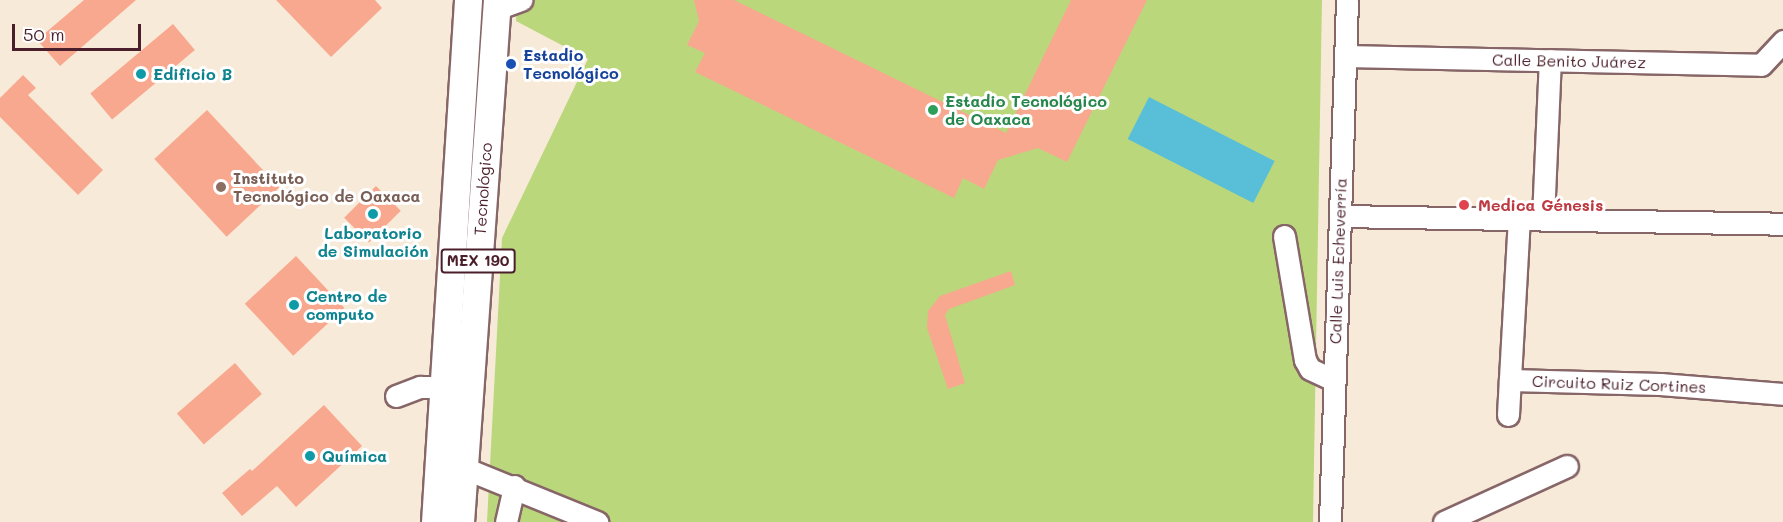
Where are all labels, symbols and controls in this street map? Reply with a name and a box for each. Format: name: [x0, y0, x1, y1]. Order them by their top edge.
scale bar: [15, 12, 144, 50]
text: 50 m: [23, 22, 65, 46]
place label: Estadio Tecnológico: [523, 45, 619, 83]
street label: Calle Benito Juárez: [1492, 50, 1646, 72]
marker: Estadio Tecnológico: [504, 57, 518, 71]
place label: Edificio B: [153, 64, 232, 84]
marker: Edificio B: [134, 67, 148, 81]
place label: Estadio Tecnológico de Oaxaca: [945, 91, 1107, 129]
marker: Estadio Tecnológico de Oaxaca: [926, 103, 940, 117]
street label: Tecnológico: [470, 142, 496, 236]
place label: Instituto Tecnológico de Oaxaca: [233, 168, 420, 206]
street label: Calle Luis Echeverría: [1326, 178, 1350, 344]
marker: Instituto Tecnológico de Oaxaca: [214, 180, 228, 194]
place label: Medica Génesis: [1478, 195, 1603, 215]
marker: Medica Génesis: [1455, 196, 1473, 214]
marker: Laboratorio de Simulación: [366, 207, 380, 221]
place label: Laboratorio de Simulación: [318, 223, 428, 261]
road number: MEX 190: [440, 249, 516, 273]
place label: Centro de computo: [306, 286, 387, 324]
marker: Centro de computo: [287, 298, 301, 312]
street label: Circuito Ruiz Cortines: [1532, 371, 1706, 397]
place label: Química: [322, 446, 387, 466]
marker: Química: [303, 449, 317, 463]

